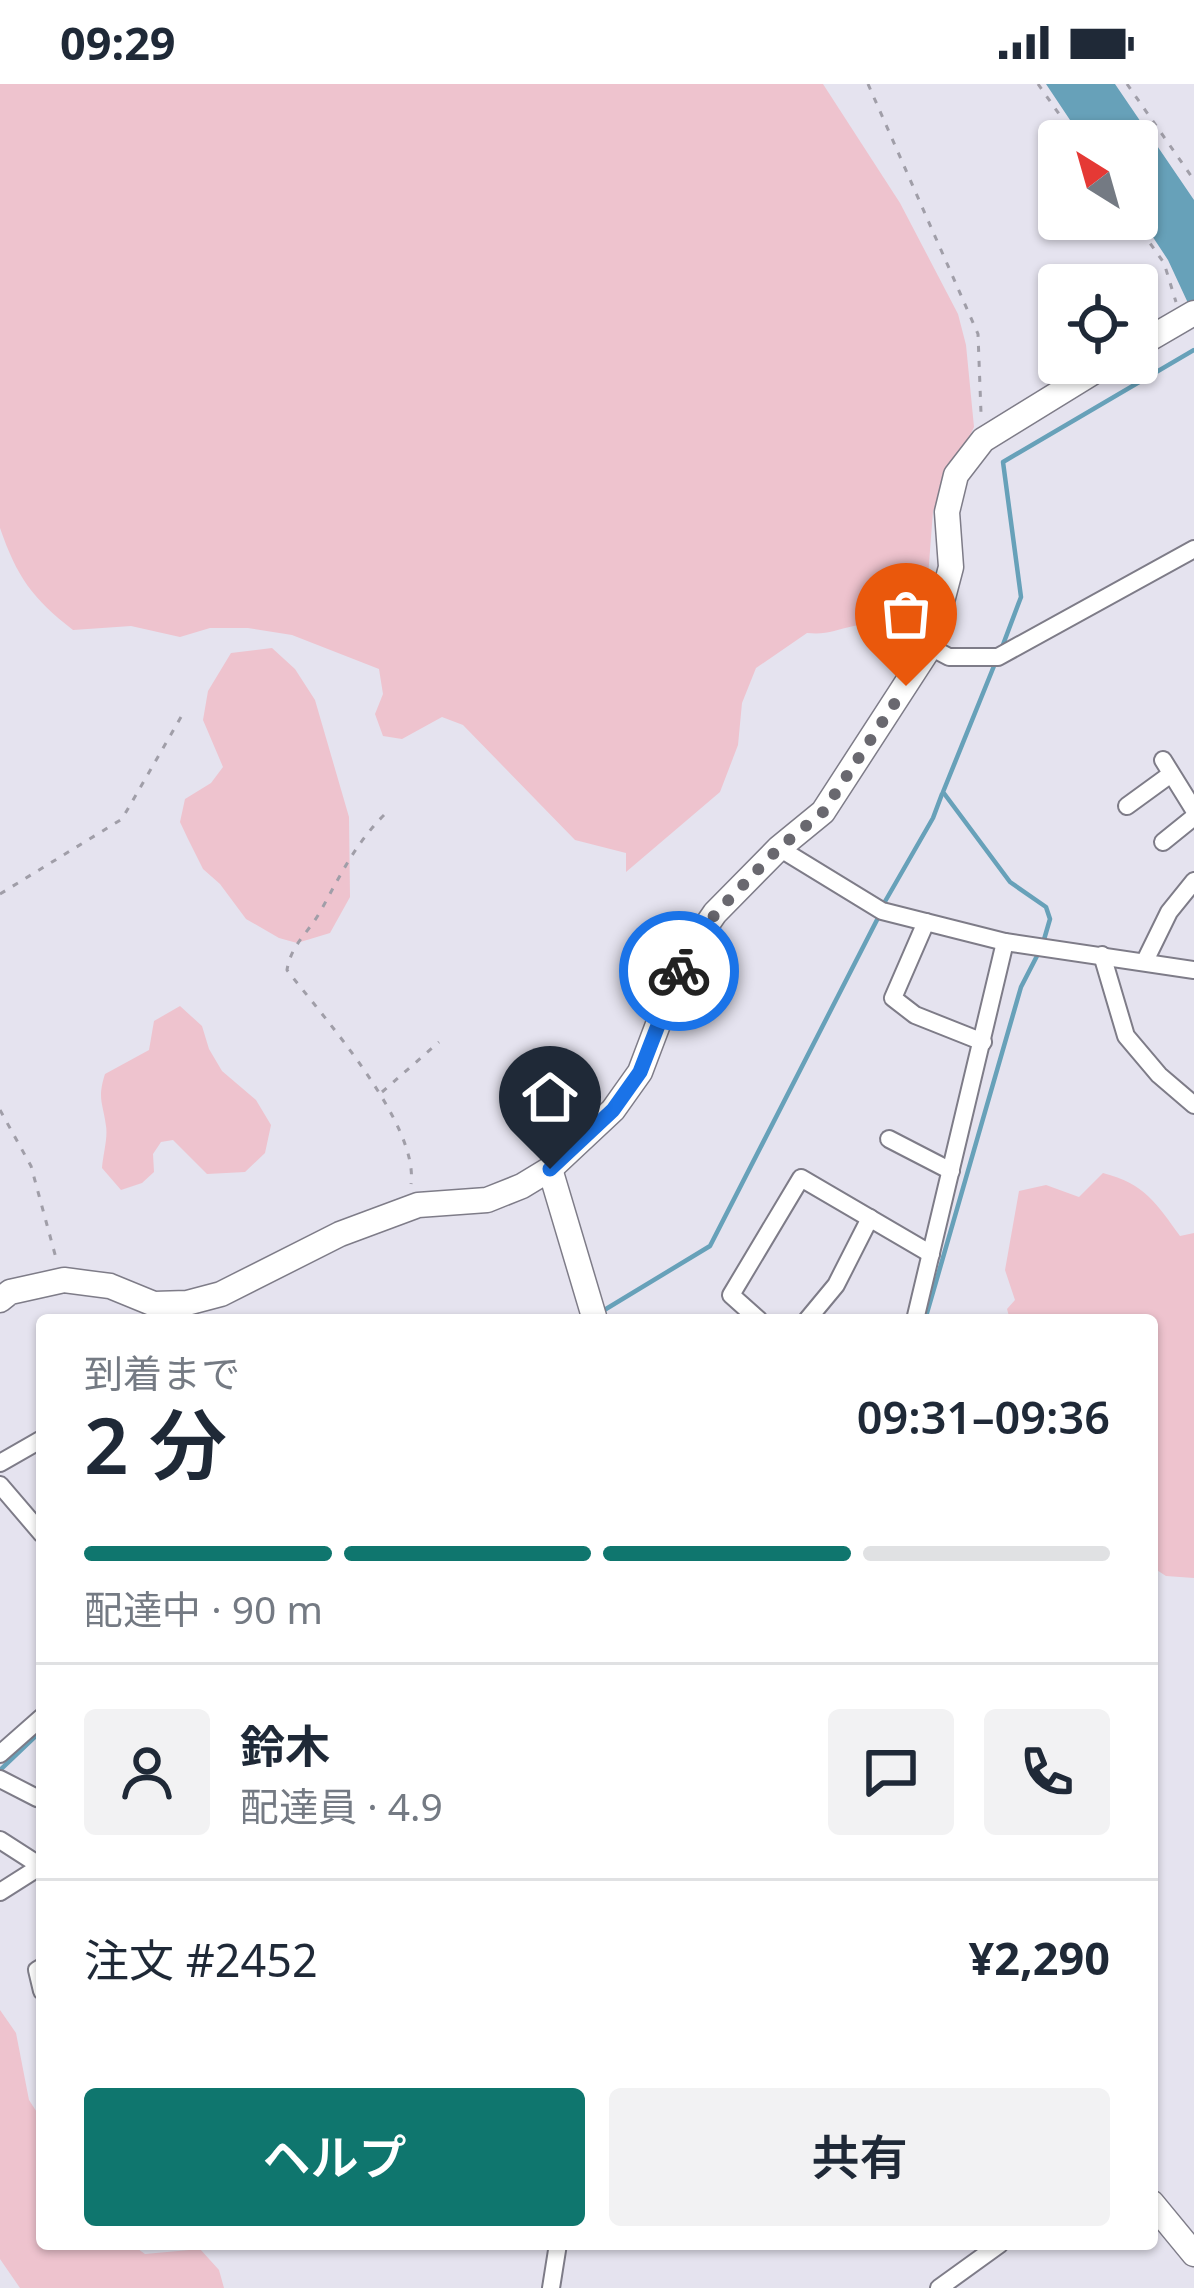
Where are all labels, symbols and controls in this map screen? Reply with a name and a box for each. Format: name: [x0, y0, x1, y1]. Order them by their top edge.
text: 09:29: [60, 12, 176, 73]
north arrow: [1038, 120, 1158, 240]
map controls: [1038, 120, 1158, 384]
button: locate: [1038, 264, 1158, 384]
pin: [855, 563, 957, 686]
icon: bag: [873, 581, 939, 647]
courier: [619, 911, 739, 1031]
icon: bike: [646, 938, 712, 1004]
pin: [499, 1046, 601, 1169]
icon: home: [517, 1064, 583, 1130]
text: 到着まで: [84, 1346, 240, 1399]
text: 09:31–09:36: [857, 1386, 1110, 1447]
text: 2 分: [84, 1391, 227, 1497]
text: 配達中 · 90 m: [84, 1582, 323, 1635]
button: person: [84, 1709, 210, 1835]
button: chat: [828, 1709, 954, 1835]
button: phone: [984, 1709, 1110, 1835]
text: 鈴木: [240, 1715, 330, 1776]
text: 配達員 · 4.9: [240, 1779, 443, 1832]
text: ¥2,290: [968, 1927, 1110, 1988]
text: 注文 #2452: [84, 1929, 318, 1990]
button: ヘルプ: [84, 2088, 585, 2226]
button: 共有: [609, 2088, 1110, 2226]

